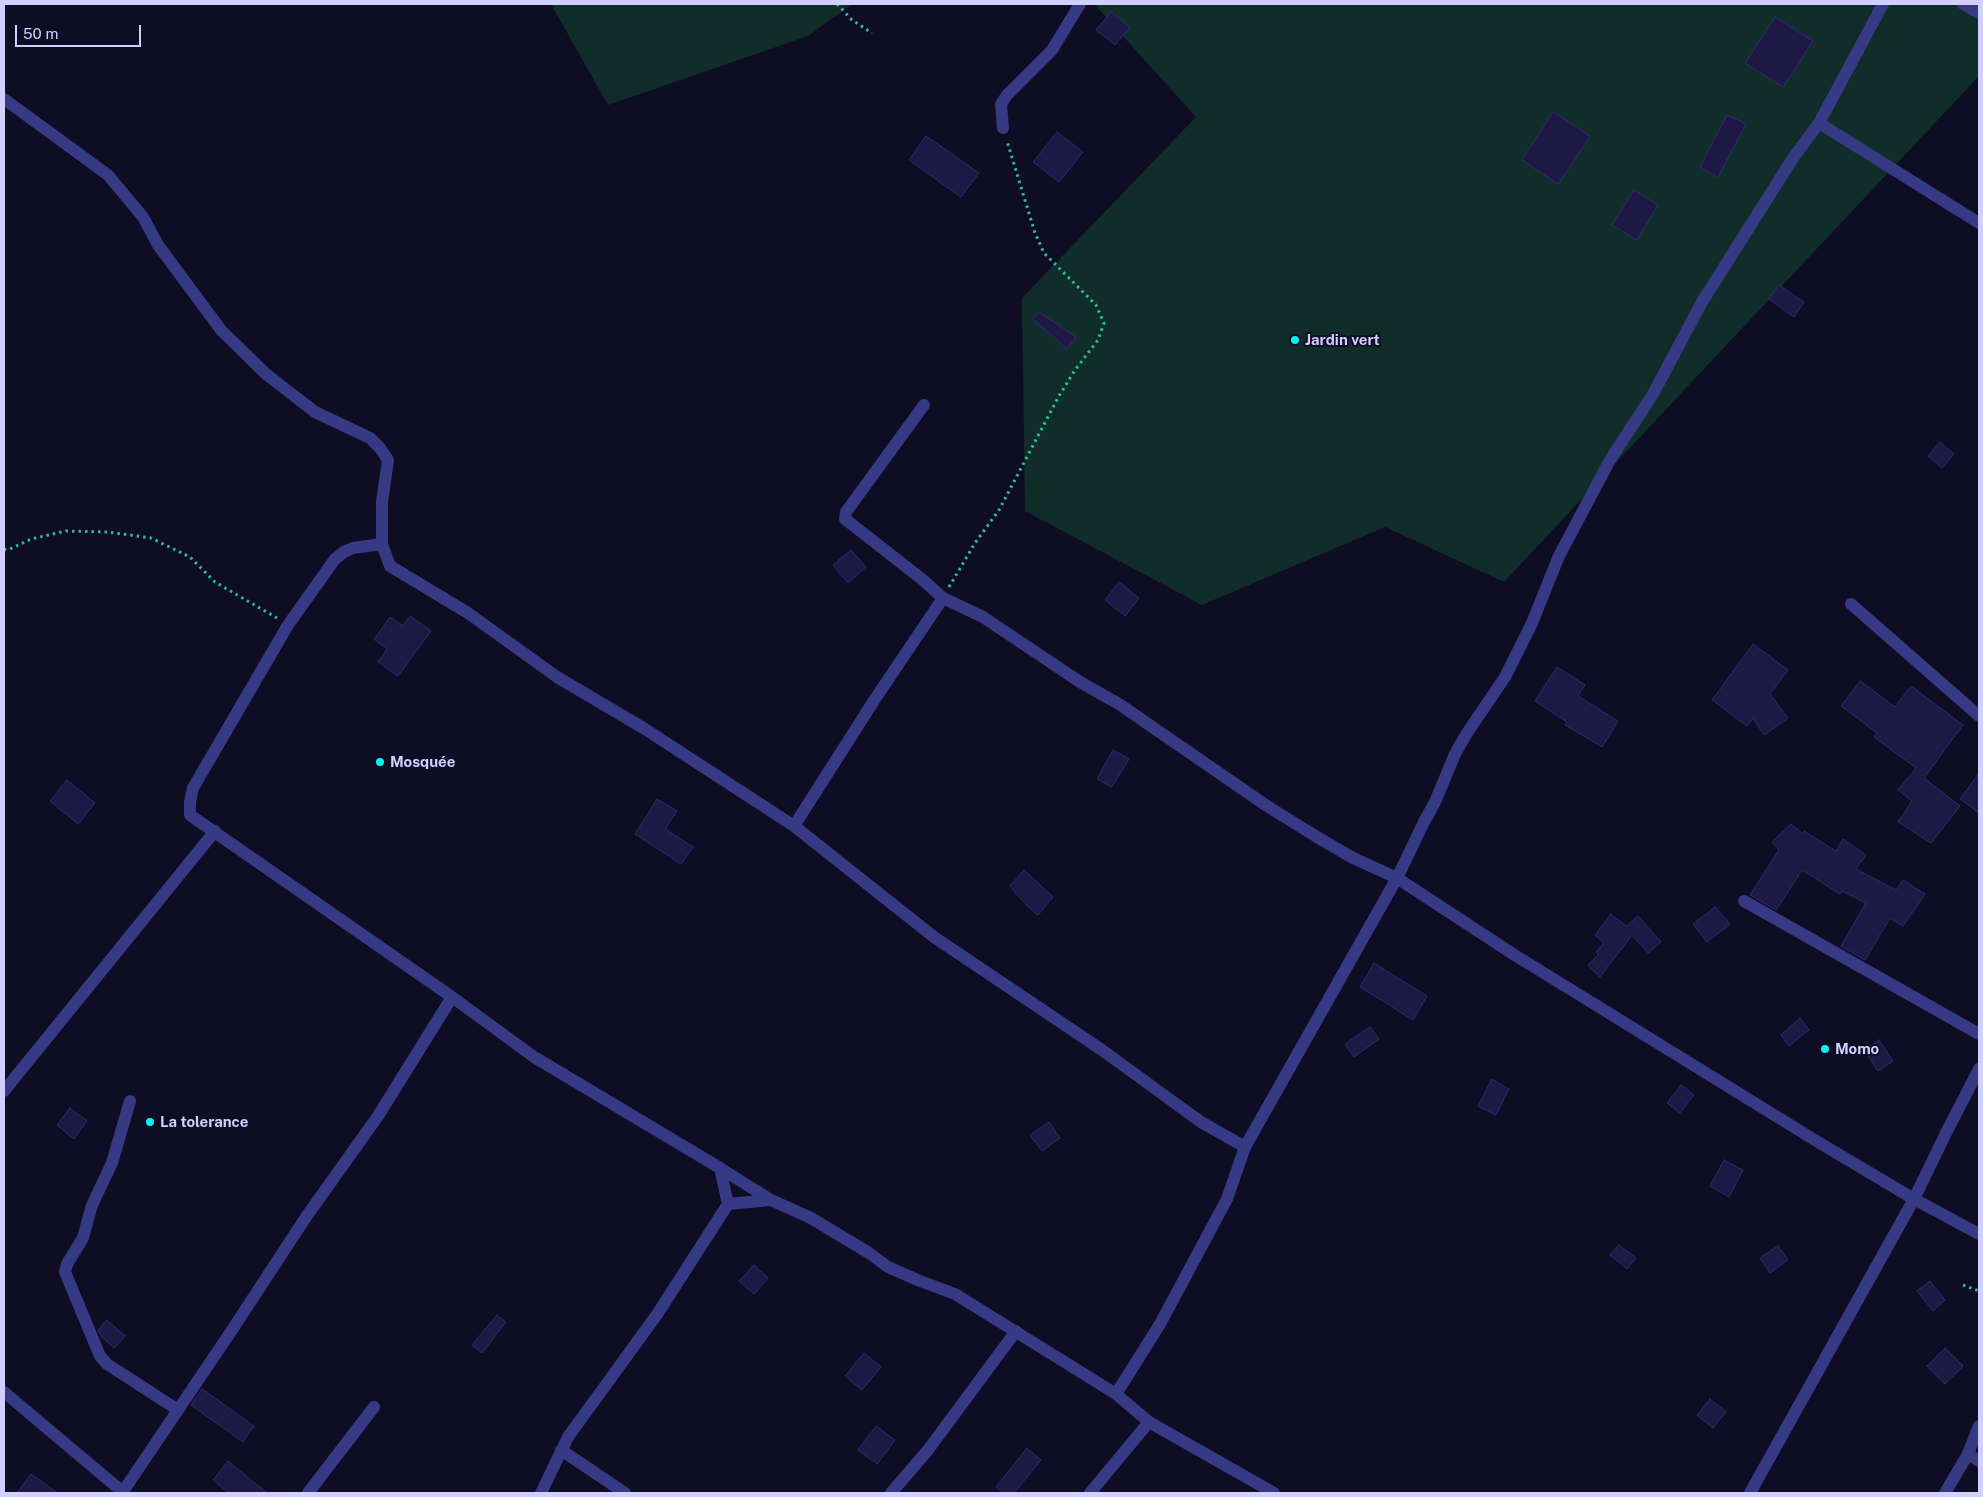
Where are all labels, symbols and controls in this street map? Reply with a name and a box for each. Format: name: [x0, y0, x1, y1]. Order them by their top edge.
scale bar: [18, 15, 144, 47]
text: 50 m: [23, 25, 58, 42]
place label: Jardin vert: [1305, 331, 1380, 349]
marker: Jardin vert: [1289, 334, 1301, 346]
place label: Mosquée: [390, 753, 455, 771]
marker: Mosquée: [374, 756, 386, 768]
place label: Momo: [1835, 1040, 1879, 1058]
marker: Momo: [1819, 1043, 1831, 1055]
place label: La tolerance: [160, 1113, 248, 1131]
marker: La tolerance: [144, 1116, 156, 1128]

